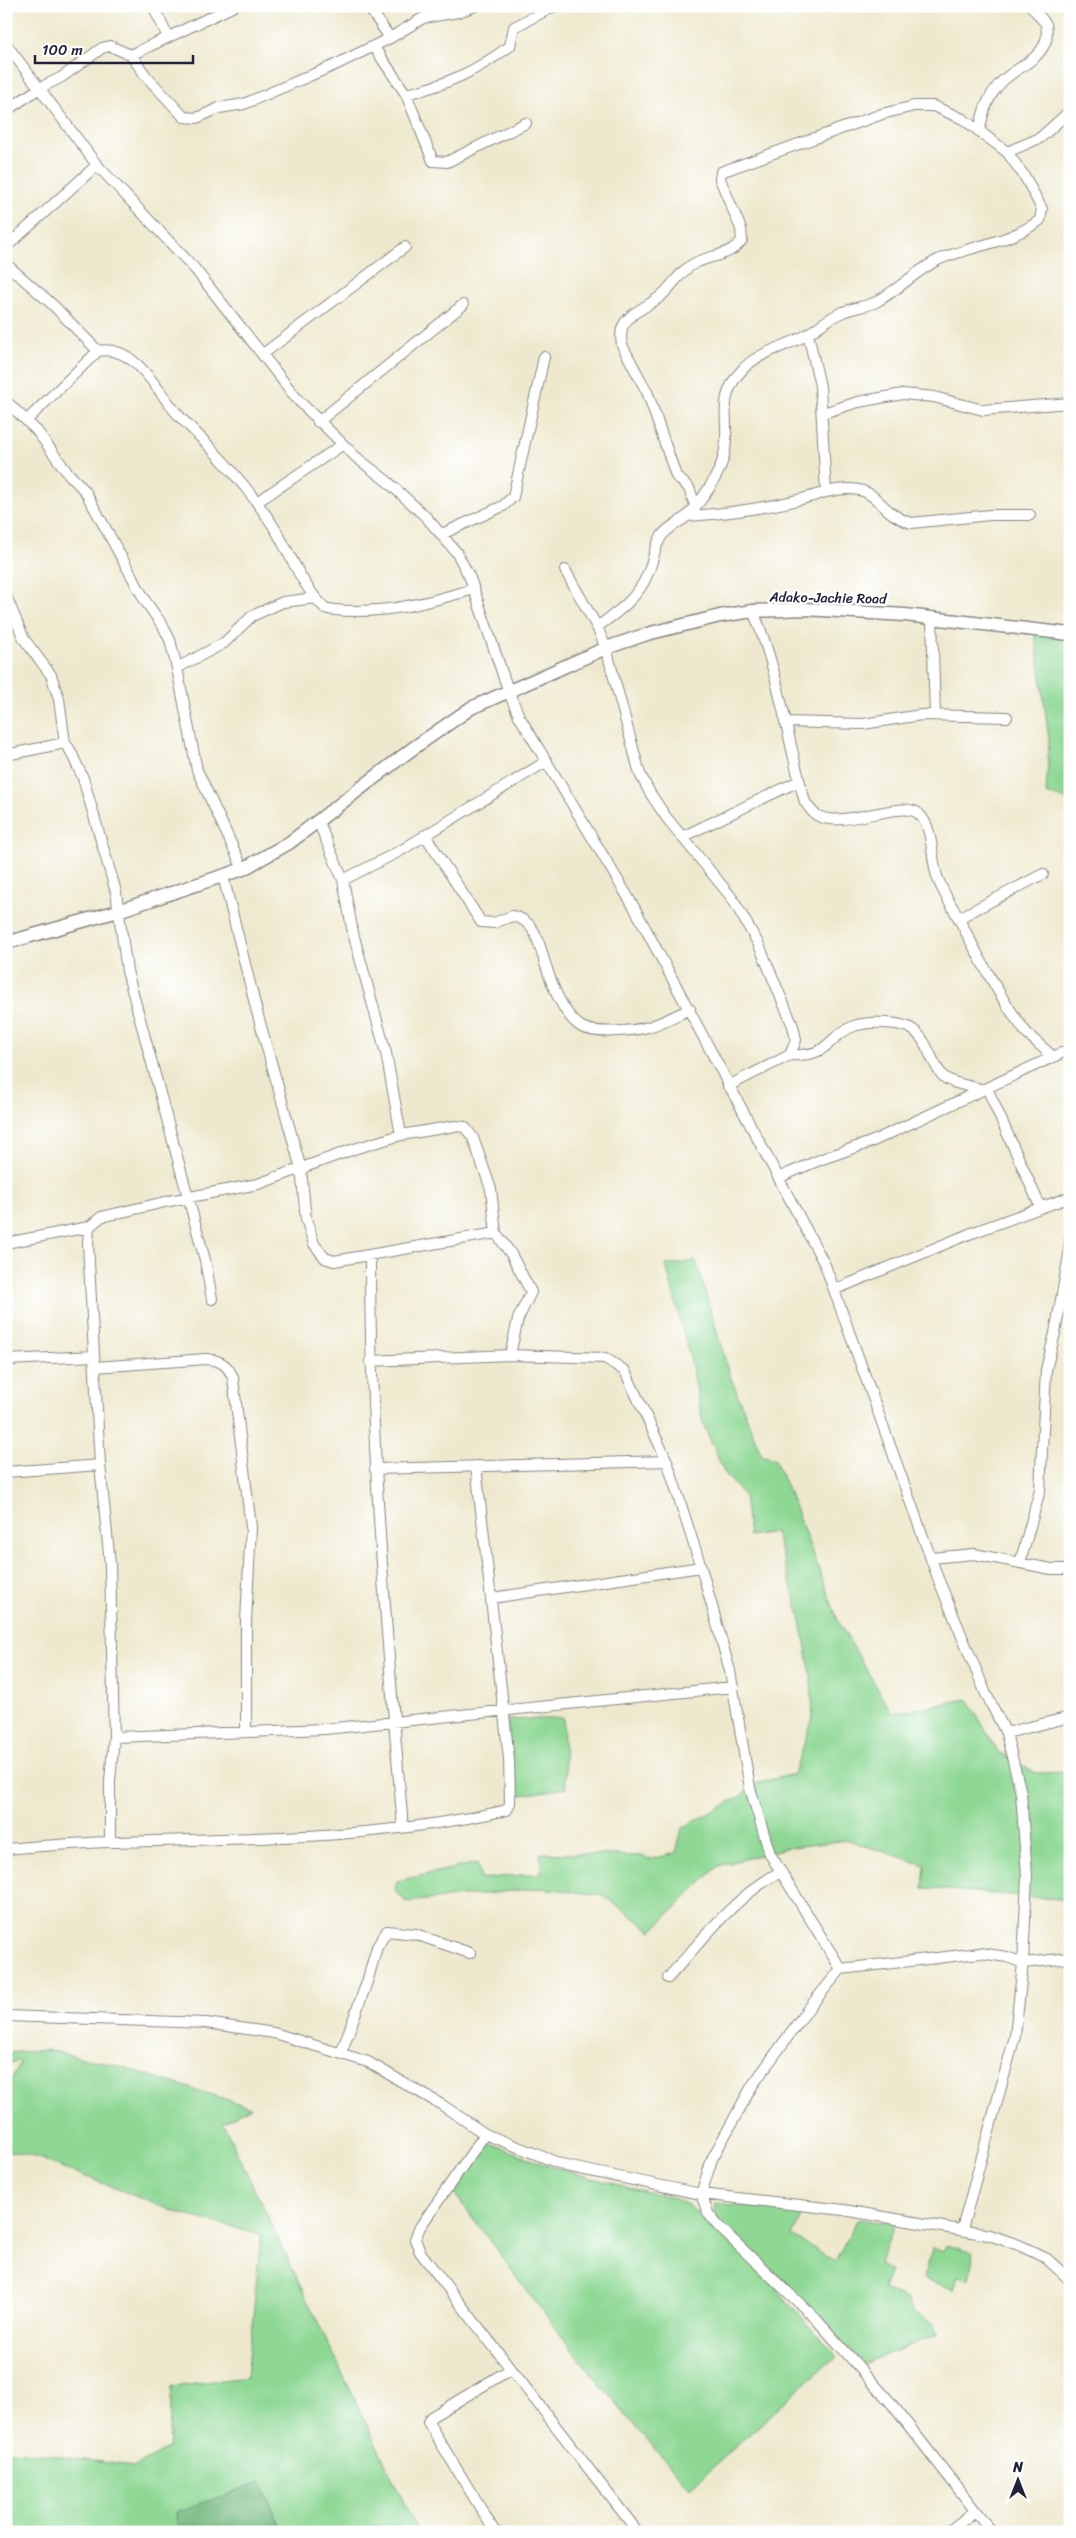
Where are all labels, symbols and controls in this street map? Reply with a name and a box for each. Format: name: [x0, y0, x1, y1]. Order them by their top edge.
scale bar: [35, 32, 192, 64]
text: 100 m: [42, 37, 83, 63]
street label: Adako-Jachie Road: [768, 584, 888, 612]
text: N: [1012, 2455, 1023, 2480]
north arrow: [994, 2456, 1044, 2506]

